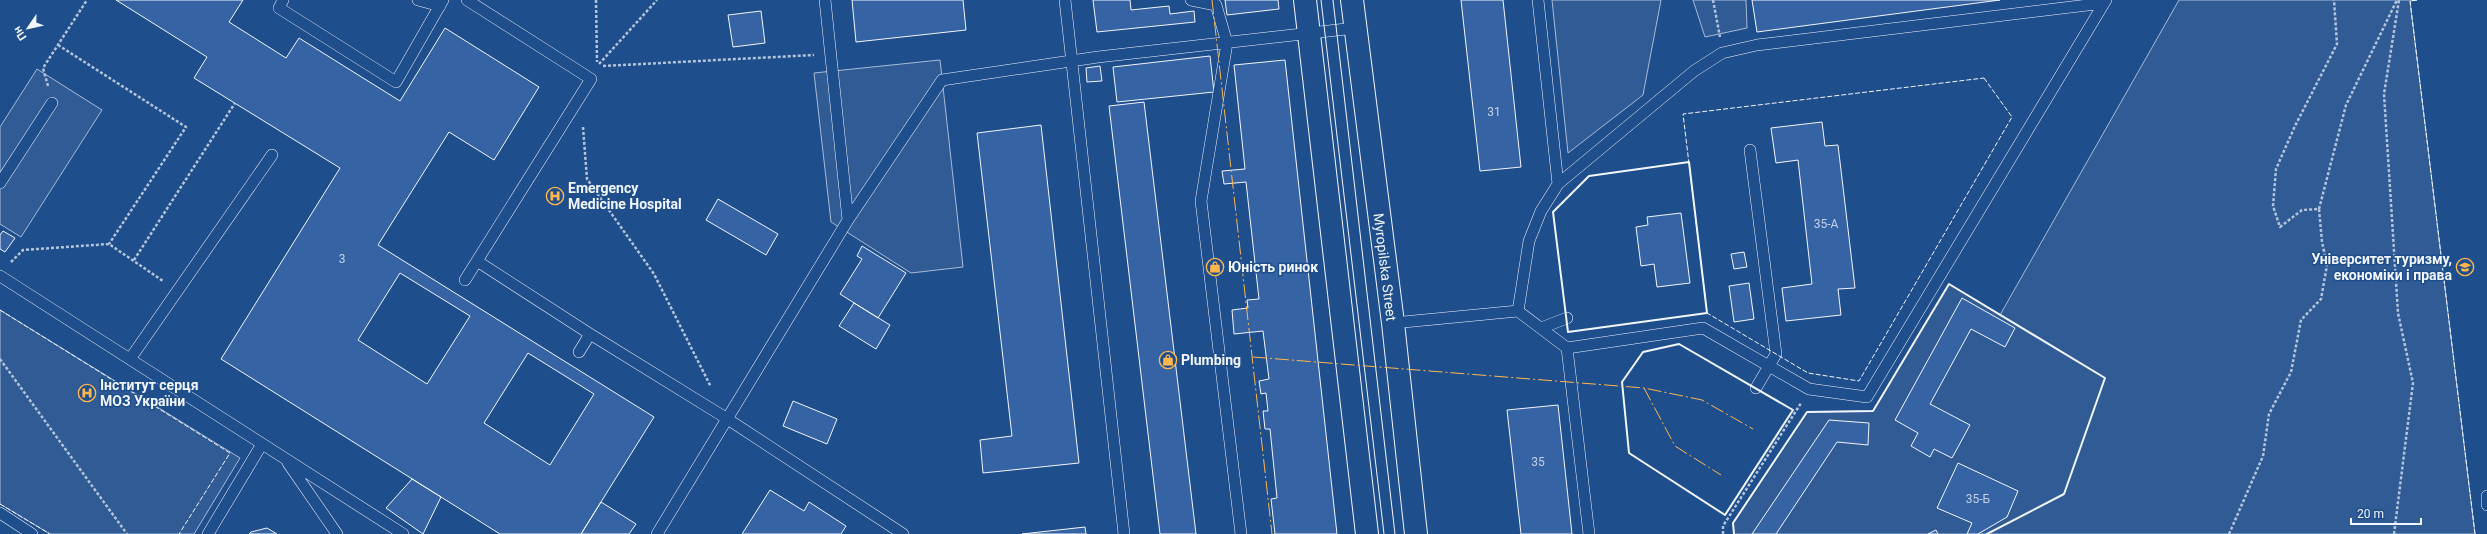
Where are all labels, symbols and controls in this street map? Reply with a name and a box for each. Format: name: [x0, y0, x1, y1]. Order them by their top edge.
north arrow: [8, 8, 48, 48]
text: Пн: [11, 24, 29, 43]
house number: 31: [1487, 105, 1501, 119]
place label: Emergency Medicine Hospital: [568, 180, 682, 212]
hospital icon: Emergency Medicine Hospital: [545, 186, 565, 206]
street label: Myropilska Street: [1370, 212, 1400, 322]
house number: 35-А: [1814, 217, 1838, 231]
place label: Університет туризму, економіки і права: [2311, 251, 2453, 283]
house number: 3: [339, 252, 345, 266]
shop icon: Юність ринок: [1205, 257, 1225, 277]
school or university icon: Університет туризму, економіки і права: [2455, 257, 2475, 277]
place label: Юність ринок: [1228, 259, 1318, 275]
shop icon: Plumbing: [1158, 350, 1178, 370]
place label: Plumbing: [1181, 352, 1241, 368]
place label: Інститут серця МОЗ України: [100, 377, 198, 409]
hospital icon: Інститут серця МОЗ України: [77, 383, 97, 403]
house number: 35: [1531, 455, 1545, 469]
house number: 35-Б: [1966, 492, 1991, 506]
scale bar: [2351, 500, 2421, 526]
text: 20 m: [2357, 507, 2384, 521]

